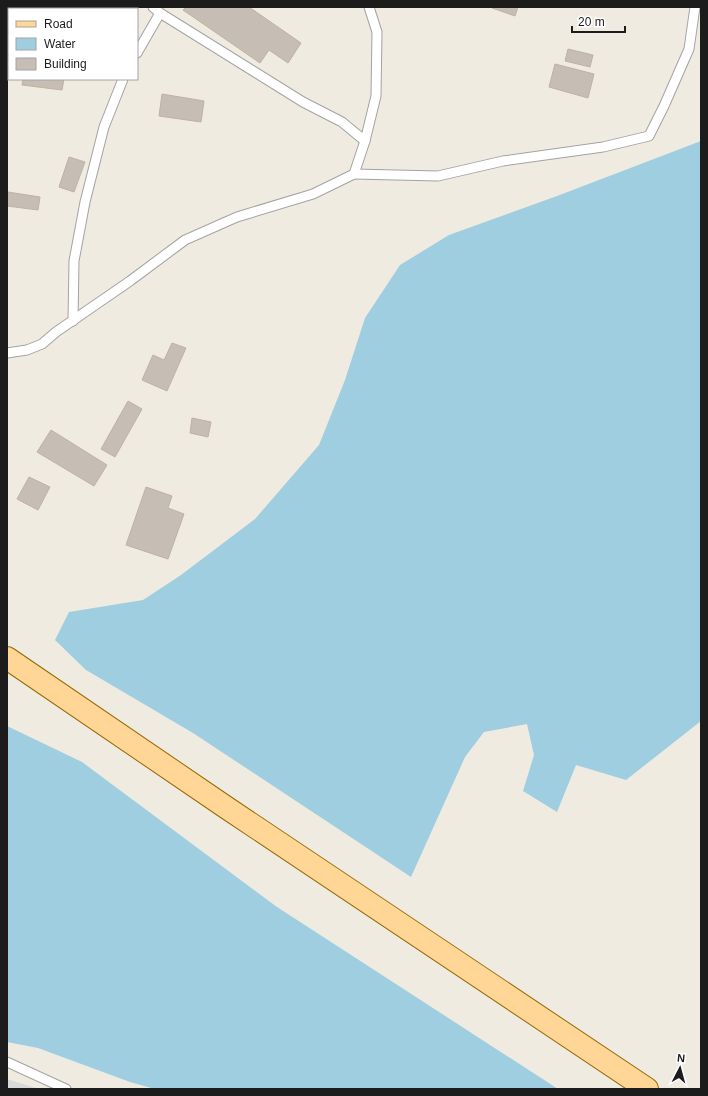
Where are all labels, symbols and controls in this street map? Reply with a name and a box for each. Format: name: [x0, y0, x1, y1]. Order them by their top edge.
legend: [8, 8, 138, 80]
scale bar: [572, 8, 625, 34]
text: 20 m: [578, 15, 605, 29]
text: Road: [44, 17, 73, 31]
text: Water: [44, 37, 76, 51]
text: Building: [44, 57, 87, 71]
north arrow: [660, 1048, 700, 1088]
text: N: [676, 1052, 686, 1064]

